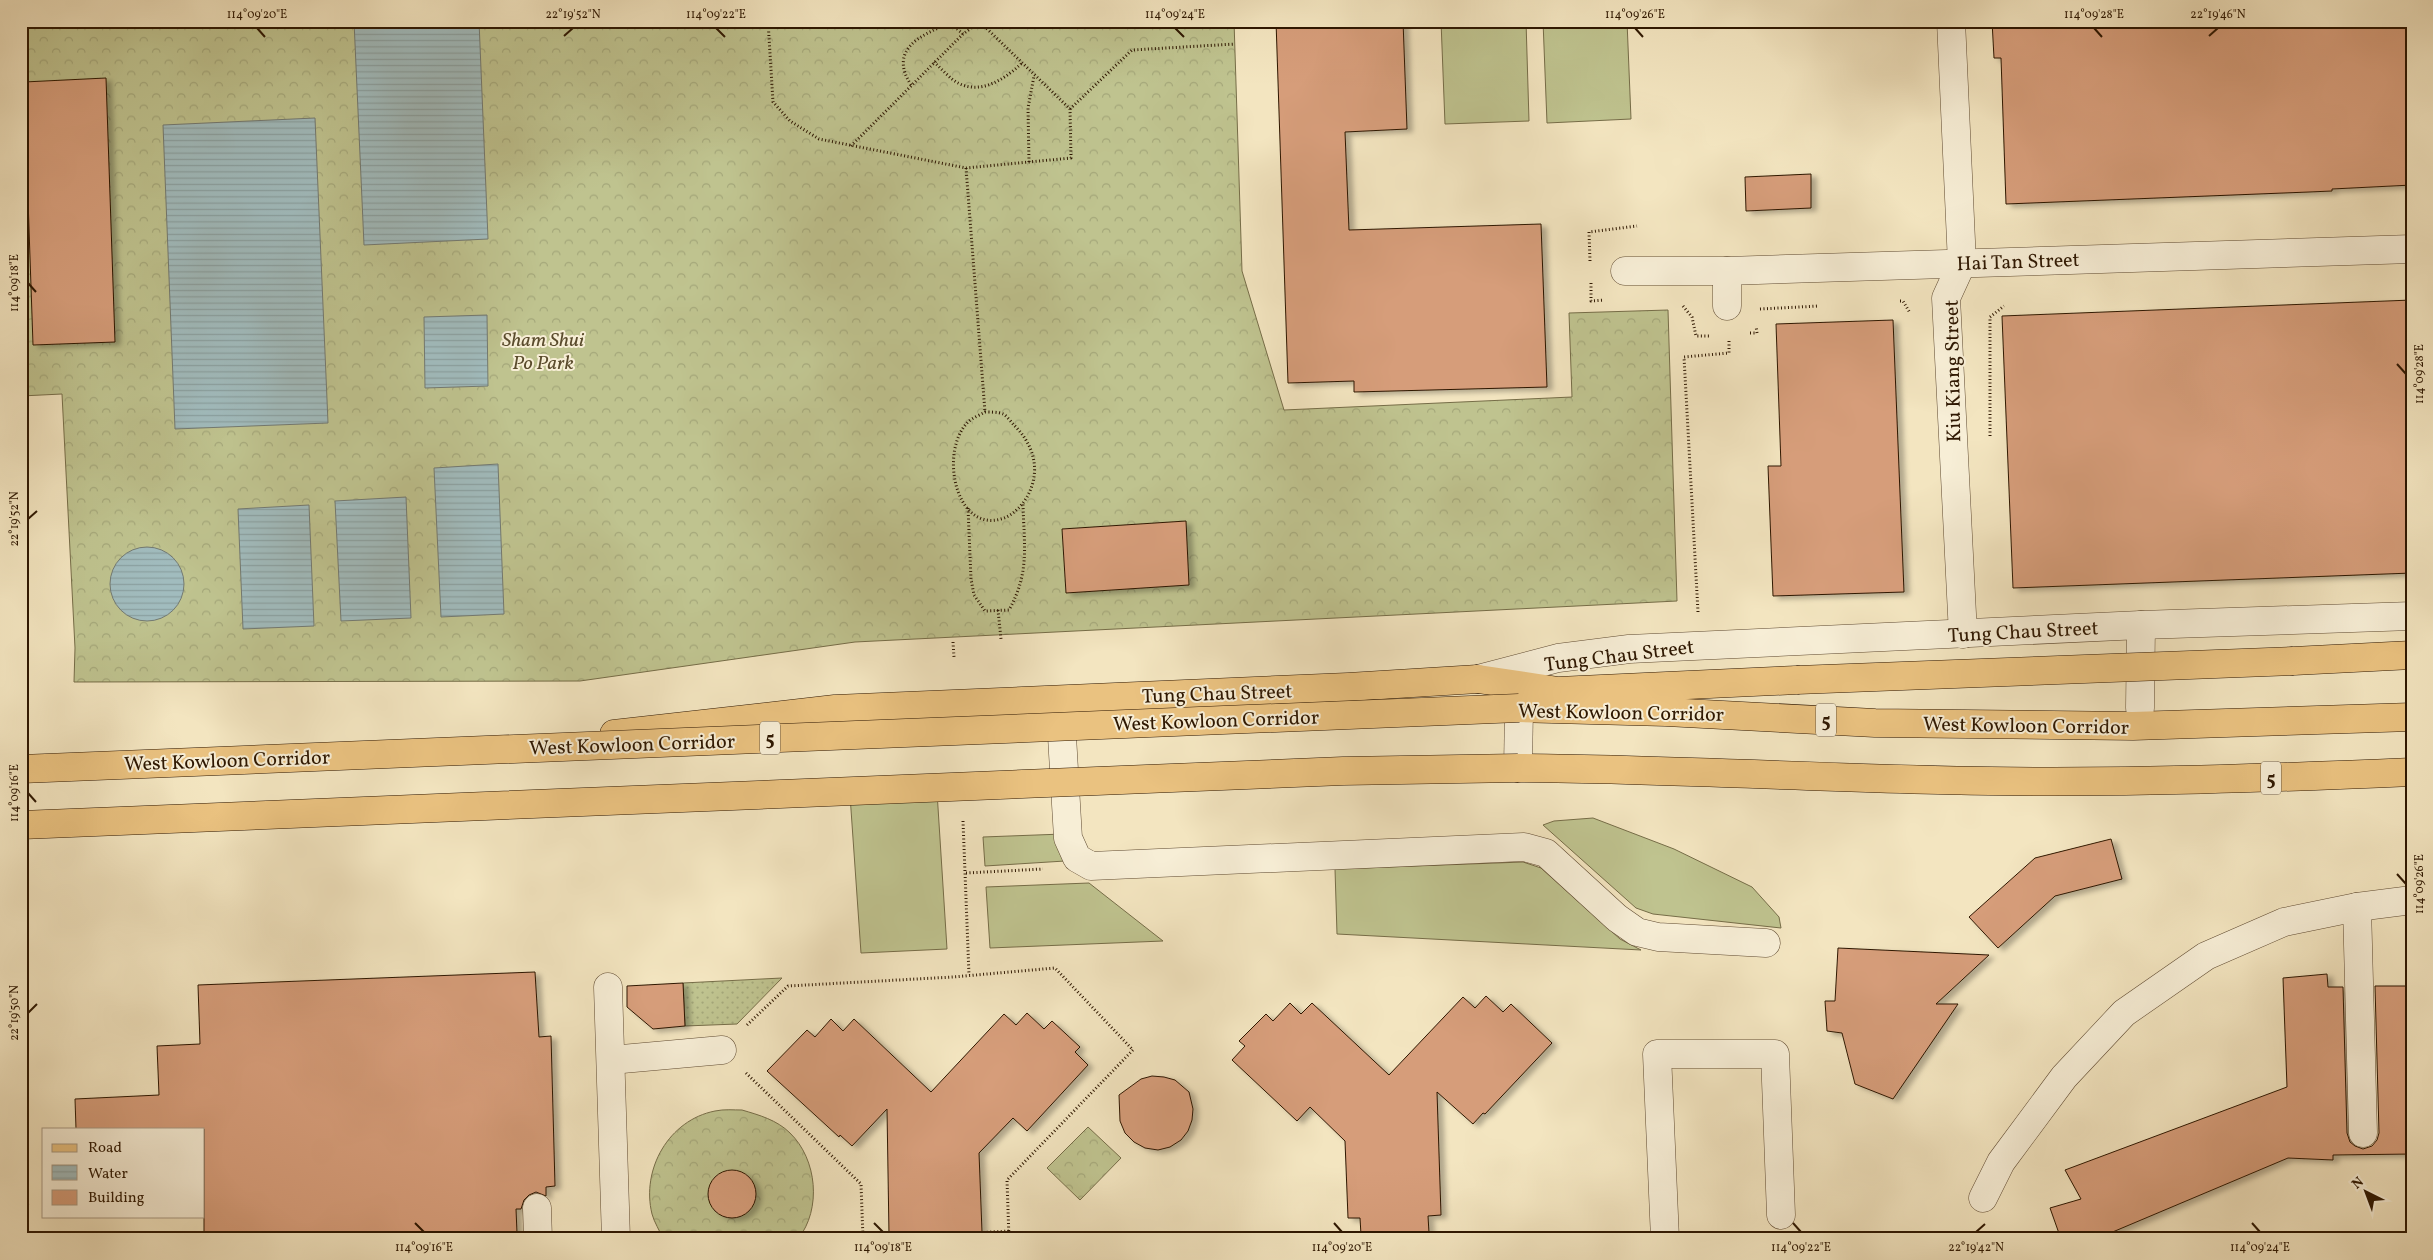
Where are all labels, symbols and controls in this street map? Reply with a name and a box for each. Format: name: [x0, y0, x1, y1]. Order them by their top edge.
text: 114°09'20"E: [227, 7, 287, 23]
text: 22°19'52"N: [545, 7, 601, 23]
text: 114°09'22"E: [686, 7, 746, 23]
text: 114°09'24"E: [1145, 7, 1205, 23]
text: 114°09'26"E: [1605, 7, 1665, 23]
text: 114°09'28"E: [2064, 7, 2124, 23]
text: 22°19'46"N: [2190, 7, 2246, 23]
street label: Hai Tan Street: [1956, 247, 2080, 279]
text: 114°09'18"E: [7, 254, 23, 312]
street label: Kiu Kiang Street: [1939, 299, 1969, 443]
park label: Sham Shui Po Park: [502, 327, 585, 378]
text: 114°09'28"E: [2412, 344, 2428, 404]
text: 22°19'52"N: [7, 491, 23, 547]
street label: Tung Chau Street: [1947, 615, 2099, 651]
street label: Tung Chau Street: [1543, 634, 1696, 680]
street label: Tung Chau Street: [1141, 678, 1293, 712]
street label: West Kowloon Corridor: [1518, 698, 1724, 730]
street label: West Kowloon Corridor: [1113, 704, 1320, 740]
road number: 5: [1816, 704, 1836, 736]
street label: West Kowloon Corridor: [1923, 711, 2129, 743]
road number: 5: [760, 721, 780, 754]
street label: West Kowloon Corridor: [529, 728, 736, 764]
street label: West Kowloon Corridor: [124, 744, 331, 780]
road number: 5: [2261, 761, 2281, 794]
text: 114°09'16"E: [7, 764, 23, 822]
text: 114°09'26"E: [2412, 854, 2428, 914]
text: 22°19'50"N: [7, 985, 23, 1041]
legend: [42, 1128, 205, 1218]
text: Road: [88, 1138, 122, 1159]
text: Water: [88, 1164, 128, 1185]
north arrow: [2340, 1168, 2390, 1218]
text: N: [2348, 1173, 2368, 1194]
text: Building: [88, 1188, 145, 1209]
text: 114°09'16"E: [395, 1240, 453, 1256]
text: 114°09'18"E: [854, 1240, 912, 1256]
text: 114°09'20"E: [1312, 1240, 1372, 1256]
text: 114°09'22"E: [1771, 1240, 1831, 1256]
text: 22°19'42"N: [1948, 1240, 2004, 1256]
text: 114°09'24"E: [2230, 1240, 2290, 1256]

